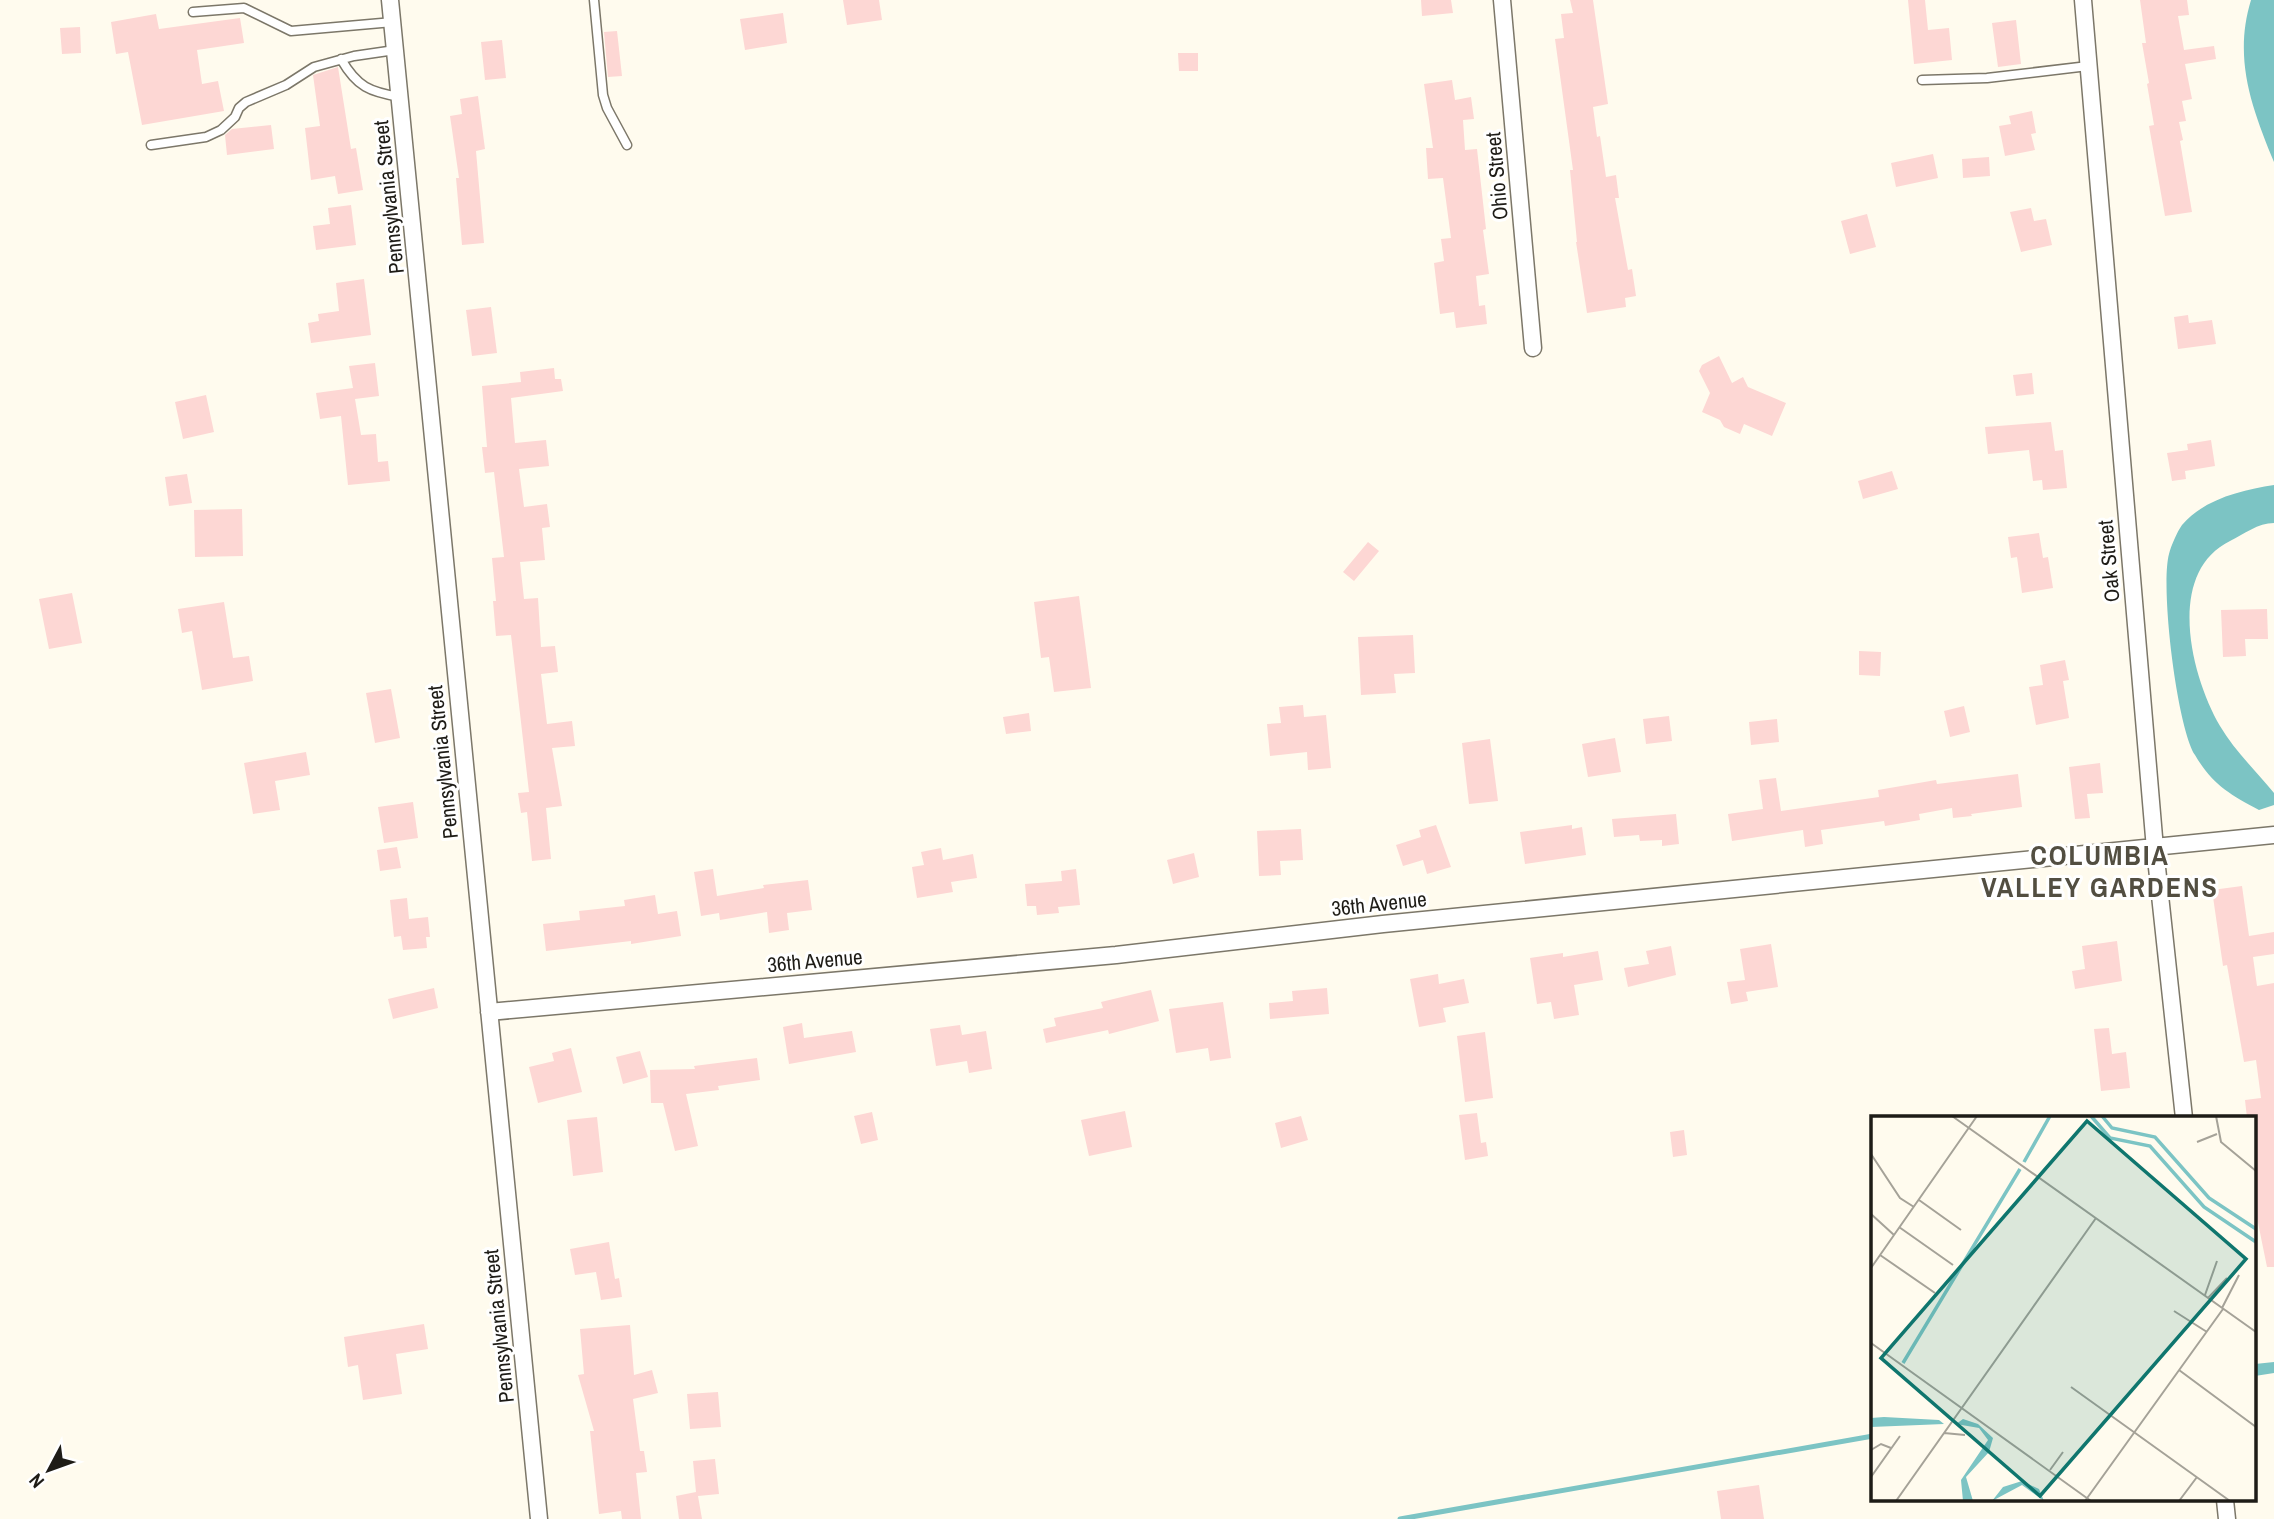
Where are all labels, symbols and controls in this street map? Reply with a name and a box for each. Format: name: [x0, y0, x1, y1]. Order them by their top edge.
street label: Pennsylvania Street: [366, 119, 411, 275]
street label: Ohio Street: [1478, 131, 1515, 221]
street label: Oak Street: [2090, 519, 2127, 603]
street label: Pennsylvania Street: [420, 684, 465, 840]
district label: COLUMBIA VALLEY GARDENS: [1981, 836, 2219, 906]
street label: 36th Avenue: [1330, 884, 1428, 923]
street label: 36th Avenue: [766, 942, 864, 979]
inset map: [1871, 1116, 2256, 1502]
street label: Pennsylvania Street: [476, 1248, 521, 1404]
north arrow: [14, 1435, 84, 1505]
text: N: [23, 1468, 50, 1494]

